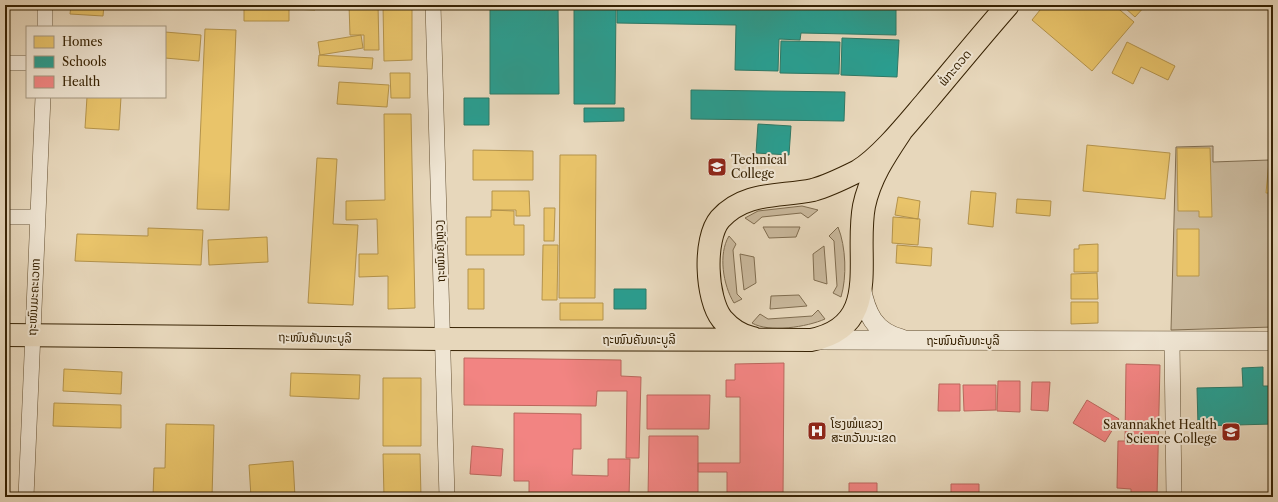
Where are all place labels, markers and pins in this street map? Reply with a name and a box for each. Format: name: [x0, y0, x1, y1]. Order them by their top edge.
place label: Technical College: [731, 152, 787, 181]
school or university icon: Technical College: [706, 156, 728, 178]
place label: ໂຮງໝໍແຂວງ ສະຫວັນນະເຂດ: [830, 416, 896, 445]
place label: Savannakhet Health Science College: [1103, 417, 1217, 446]
hospital icon: ໂຮງໝໍແຂວງ ສະຫວັນນະເຂດ: [806, 420, 828, 442]
school or university icon: Savannakhet Health Science College: [1220, 421, 1242, 443]

